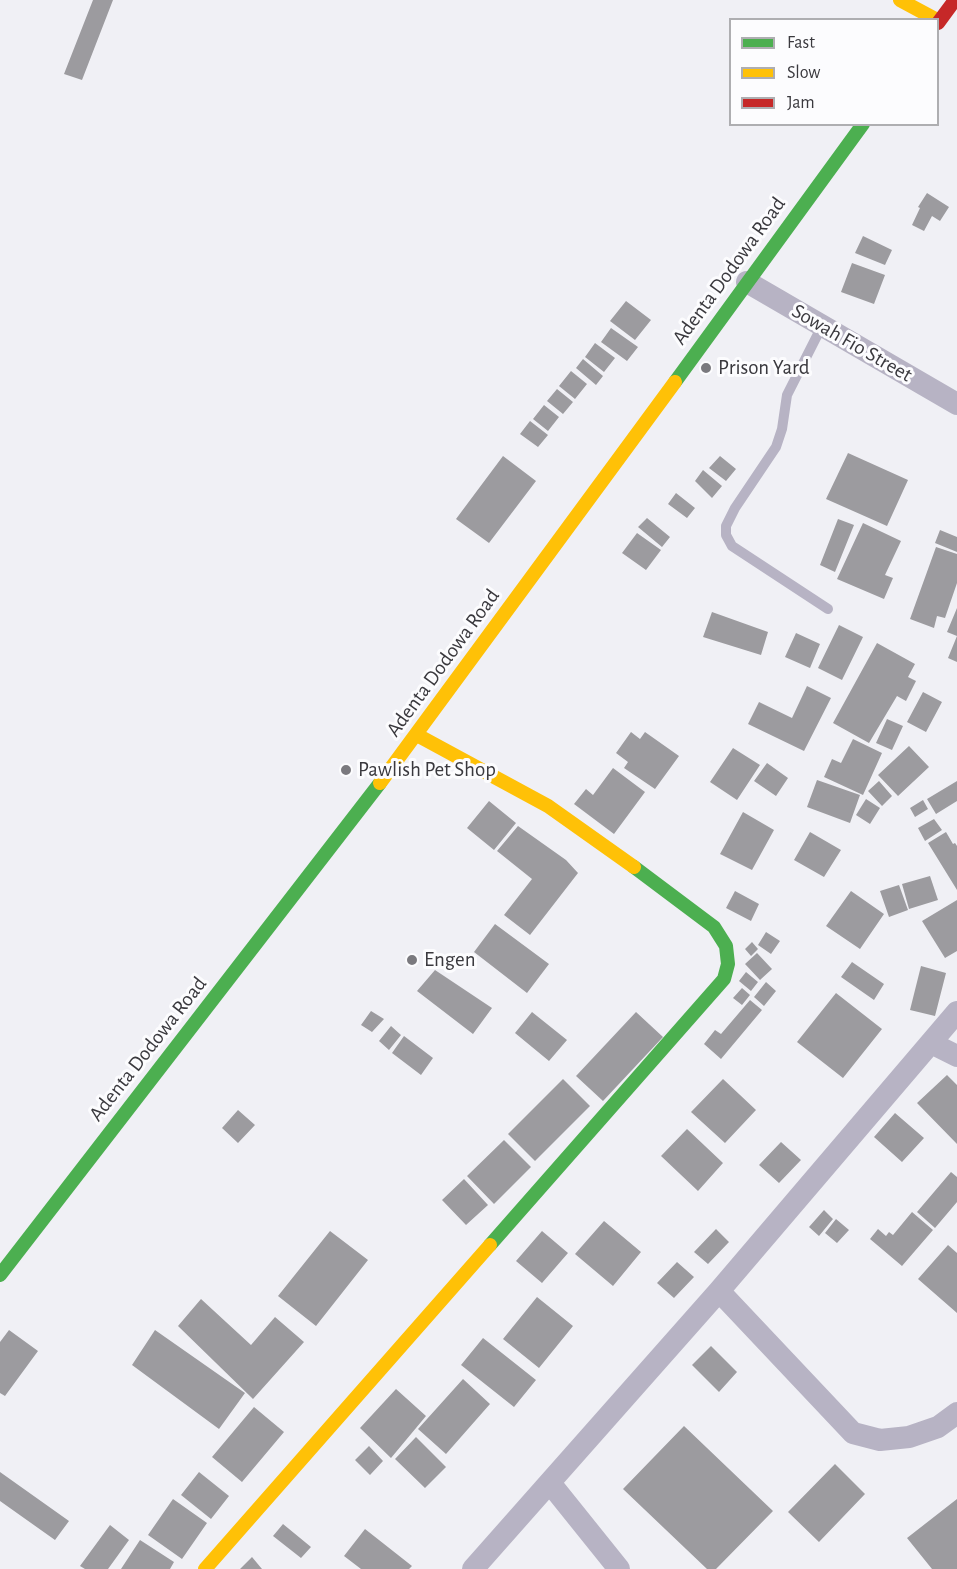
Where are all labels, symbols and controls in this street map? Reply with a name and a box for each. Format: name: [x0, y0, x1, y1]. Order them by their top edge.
legend: [729, 18, 939, 126]
text: Fast: [787, 34, 815, 52]
text: Slow: [787, 64, 820, 82]
text: Jam: [787, 94, 815, 112]
street label: Adenta Dodowa Road: [667, 192, 791, 350]
street label: Sowah Fio Street: [787, 298, 917, 388]
place label: Prison Yard: [718, 355, 810, 381]
marker: Prison Yard: [699, 361, 713, 375]
street label: Adenta Dodowa Road: [381, 584, 505, 742]
place label: Pawlish Pet Shop: [358, 757, 496, 783]
marker: Pawlish Pet Shop: [339, 763, 353, 777]
place label: Engen: [424, 947, 475, 973]
marker: Engen: [405, 953, 419, 967]
street label: Adenta Dodowa Road: [84, 972, 212, 1126]

